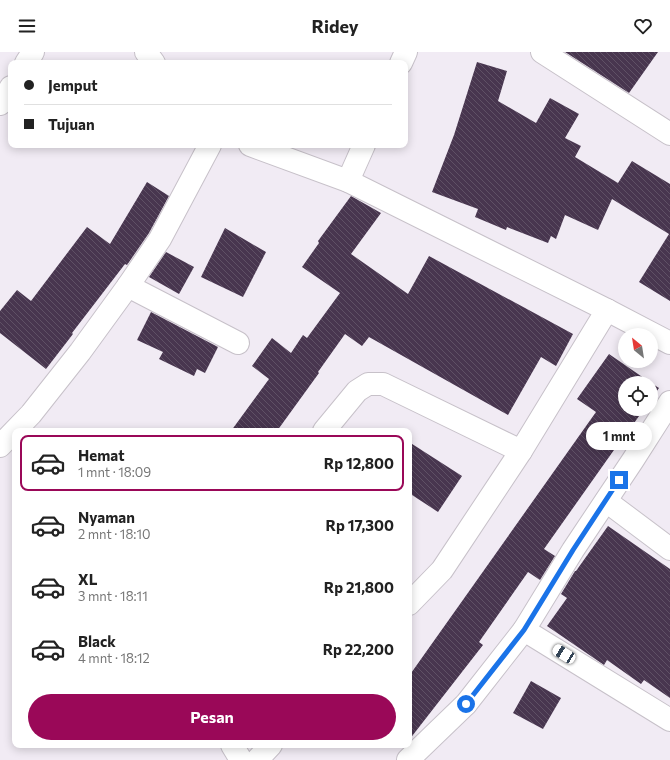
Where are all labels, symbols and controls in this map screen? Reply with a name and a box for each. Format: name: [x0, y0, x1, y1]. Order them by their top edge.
icon: menu: [16, 15, 38, 37]
text: Ridey: [311, 15, 359, 37]
icon: heart: [632, 15, 654, 37]
text: Jemput: [48, 76, 98, 94]
text: Tujuan: [48, 115, 95, 133]
north arrow: [618, 328, 658, 368]
map controls: [618, 328, 658, 416]
button: locate: [618, 376, 658, 416]
callout: 1 mnt: [586, 422, 652, 450]
text: 1 mnt: [603, 428, 635, 444]
icon: car: [30, 445, 66, 481]
text: Hemat: [78, 446, 124, 464]
text: Rp 12,800: [324, 454, 394, 472]
text: 1 mnt · 18:09: [78, 464, 151, 480]
route end: [610, 471, 628, 489]
icon: car: [30, 507, 66, 543]
text: Nyaman: [78, 508, 135, 526]
text: Rp 17,300: [326, 516, 394, 534]
text: 2 mnt · 18:10: [78, 526, 150, 542]
icon: car: [30, 569, 66, 605]
text: XL: [78, 570, 97, 588]
text: Rp 21,800: [324, 578, 394, 596]
text: 3 mnt · 18:11: [78, 588, 148, 604]
icon: car: [30, 631, 66, 667]
text: Black: [78, 632, 116, 650]
text: Rp 22,200: [323, 640, 394, 658]
car: [551, 643, 577, 665]
text: 4 mnt · 18:12: [78, 650, 150, 666]
button: Pesan: [28, 694, 396, 740]
route start: [457, 695, 475, 713]

